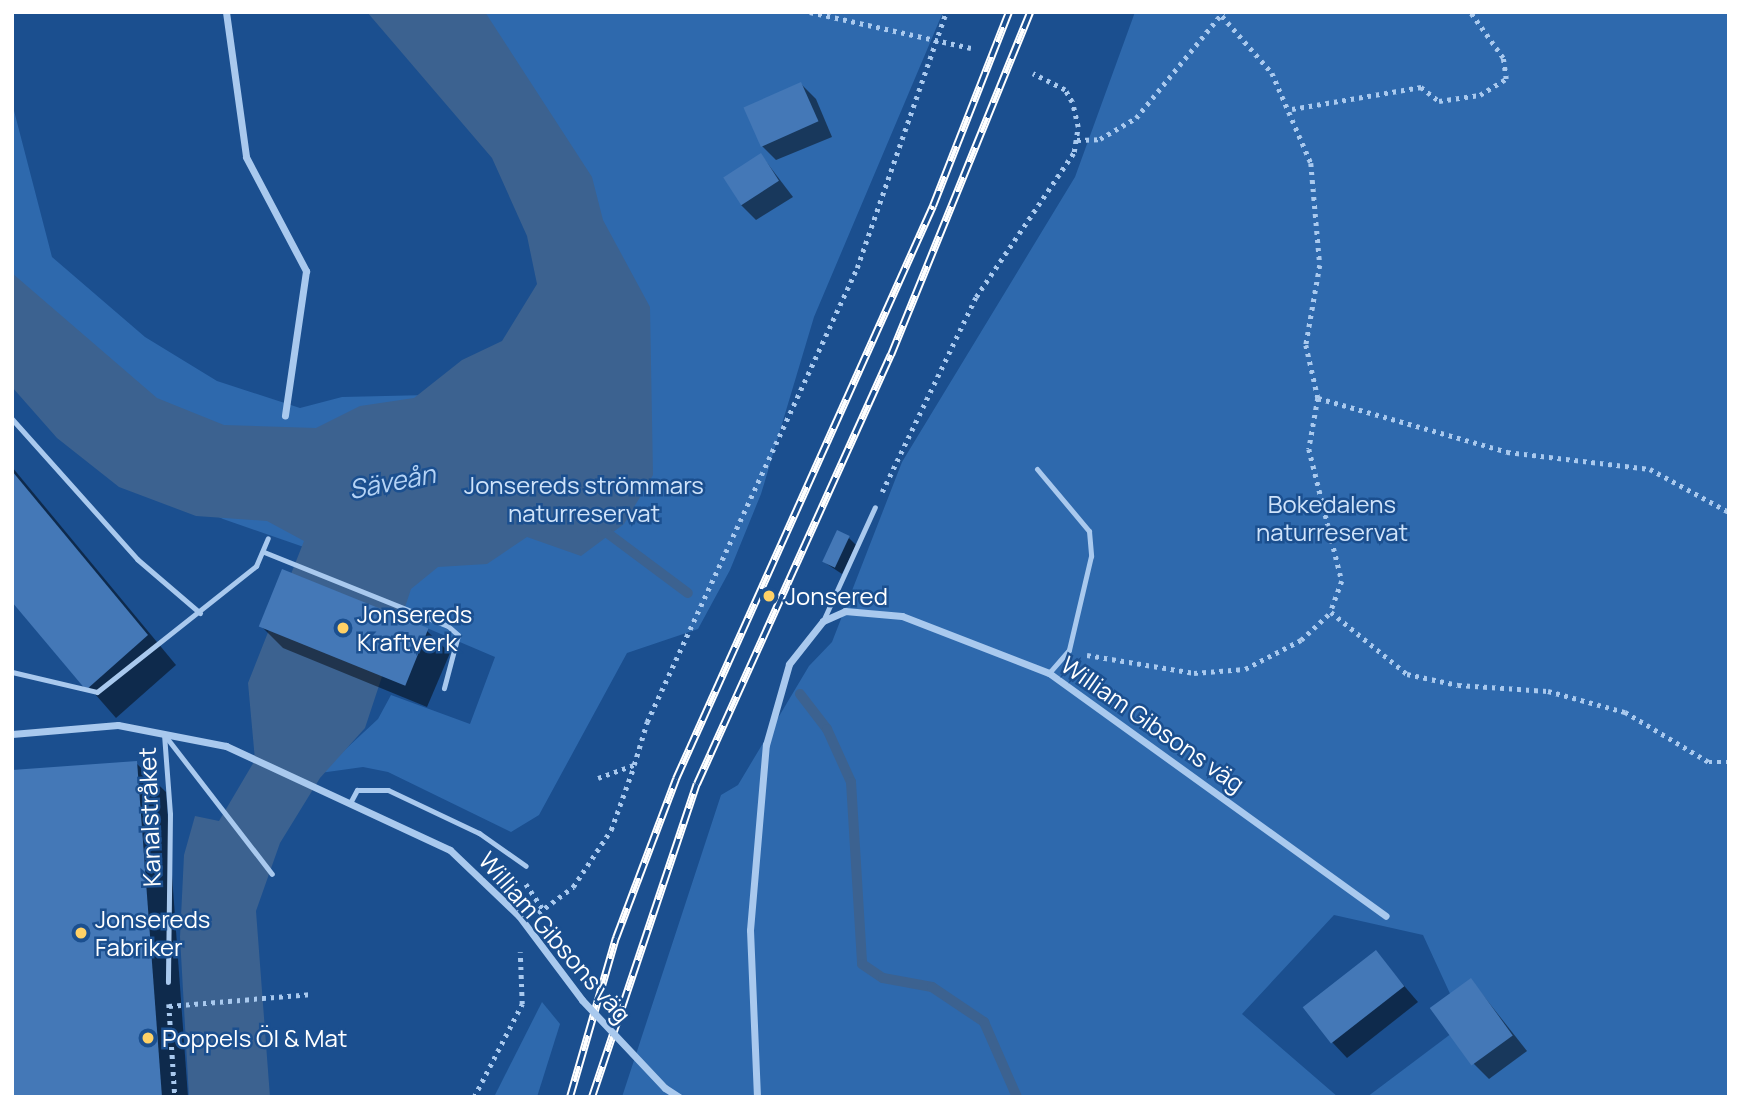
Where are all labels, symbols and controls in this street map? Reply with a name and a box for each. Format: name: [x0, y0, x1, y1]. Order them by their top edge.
water label: Säveån: [346, 458, 438, 506]
park label: Jonsereds strömmars naturreservat: [464, 471, 704, 527]
park label: Bokedalens naturreservat: [1256, 490, 1408, 546]
place label: Jonsered: [785, 582, 888, 610]
marker: Jonsered: [759, 586, 779, 606]
place label: Jonsereds Kraftverk: [357, 600, 472, 656]
marker: Jonsereds Kraftverk: [335, 620, 351, 636]
street label: William Gibsons väg: [1056, 650, 1250, 798]
street label: Kanalstråket: [132, 747, 166, 887]
street label: William Gibsons väg: [473, 846, 637, 1028]
place label: Jonsereds Fabriker: [95, 905, 210, 961]
marker: Jonsereds Fabriker: [73, 925, 89, 941]
place label: Poppels Öl & Mat: [162, 1024, 347, 1052]
marker: Poppels Öl & Mat: [140, 1030, 156, 1046]

